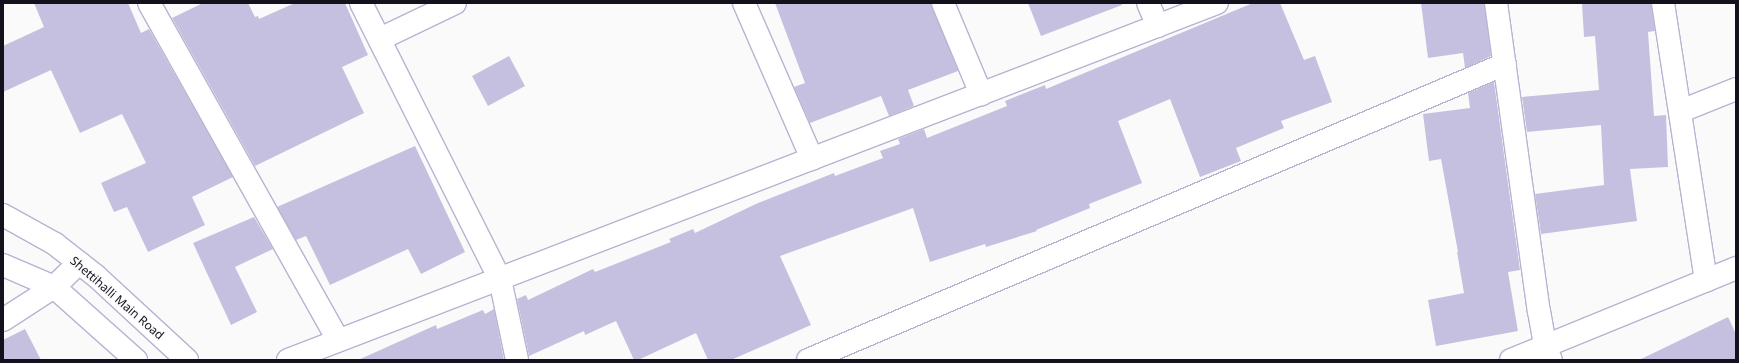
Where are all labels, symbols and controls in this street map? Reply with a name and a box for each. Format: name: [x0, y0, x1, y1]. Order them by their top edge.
street label: Shettihalli Main Road: [67, 253, 167, 343]

